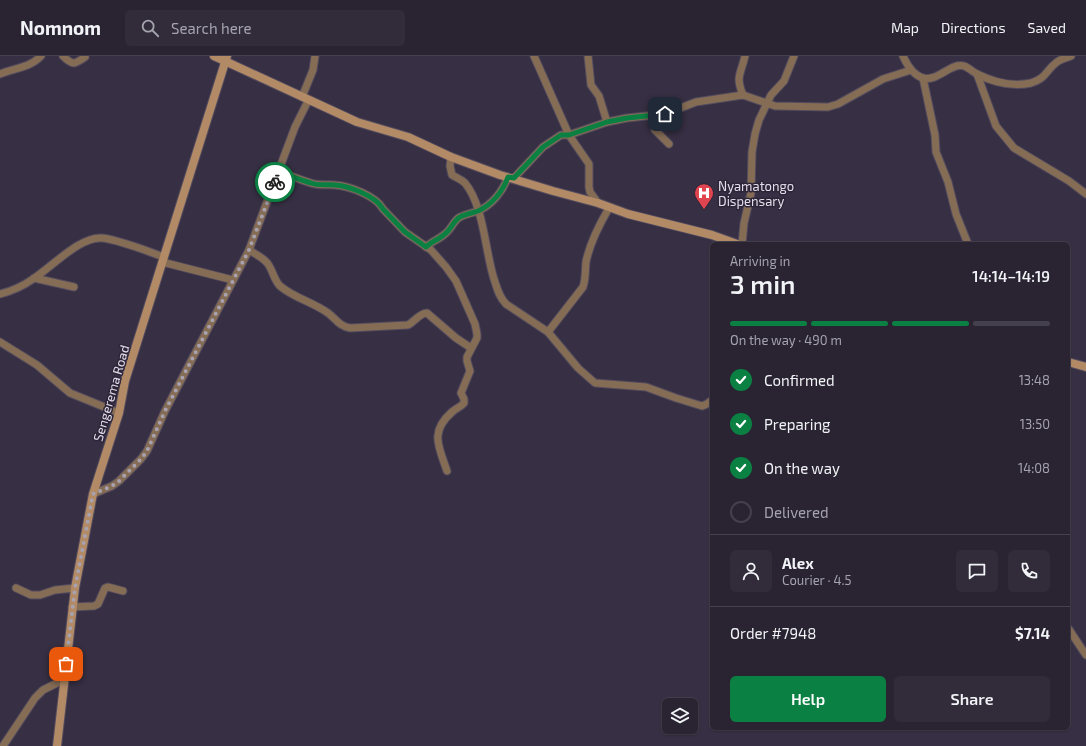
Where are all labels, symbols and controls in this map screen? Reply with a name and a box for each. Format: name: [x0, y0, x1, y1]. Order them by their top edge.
search box: [125, 10, 405, 46]
text: Nomnom: [20, 16, 101, 39]
icon: search: [139, 17, 161, 39]
text: Search here: [171, 19, 252, 37]
text: Map: [891, 19, 919, 36]
text: Directions: [941, 19, 1006, 36]
text: Saved: [1028, 19, 1066, 36]
pin: [648, 97, 682, 131]
icon: home: [654, 103, 676, 125]
courier: [255, 162, 295, 202]
icon: bike: [264, 171, 286, 193]
place label: Nyamatongo Dispensary: [718, 178, 794, 209]
hospital icon: Nyamatongo Dispensary: [693, 182, 715, 210]
text: Arriving in: [730, 253, 790, 269]
text: 14:14–14:19: [972, 267, 1050, 285]
text: 3 min: [730, 268, 795, 299]
text: On the way · 490 m: [730, 332, 842, 348]
street label: Sengerema Road: [90, 343, 132, 443]
icon: check: [730, 369, 752, 391]
text: Confirmed: [764, 371, 835, 389]
text: 13:48: [1019, 372, 1050, 388]
icon: check: [730, 413, 752, 435]
text: Preparing: [764, 415, 830, 433]
text: 13:50: [1020, 416, 1050, 432]
icon: check: [730, 457, 752, 479]
text: On the way: [764, 459, 840, 477]
text: 14:08: [1018, 460, 1050, 476]
text: Delivered: [764, 503, 829, 521]
button: person: [730, 550, 772, 592]
button: chat: [956, 550, 998, 592]
button: phone: [1008, 550, 1050, 592]
text: Alex: [782, 554, 814, 572]
text: Courier · 4.5: [782, 572, 851, 588]
text: Order #7948: [730, 624, 816, 642]
text: $7.14: [1015, 624, 1050, 642]
pin: [49, 647, 83, 681]
icon: bag: [55, 653, 77, 675]
button: Help: [730, 676, 886, 722]
button: Share: [894, 676, 1050, 722]
map controls: [662, 698, 698, 734]
button: layers: [662, 698, 698, 734]

